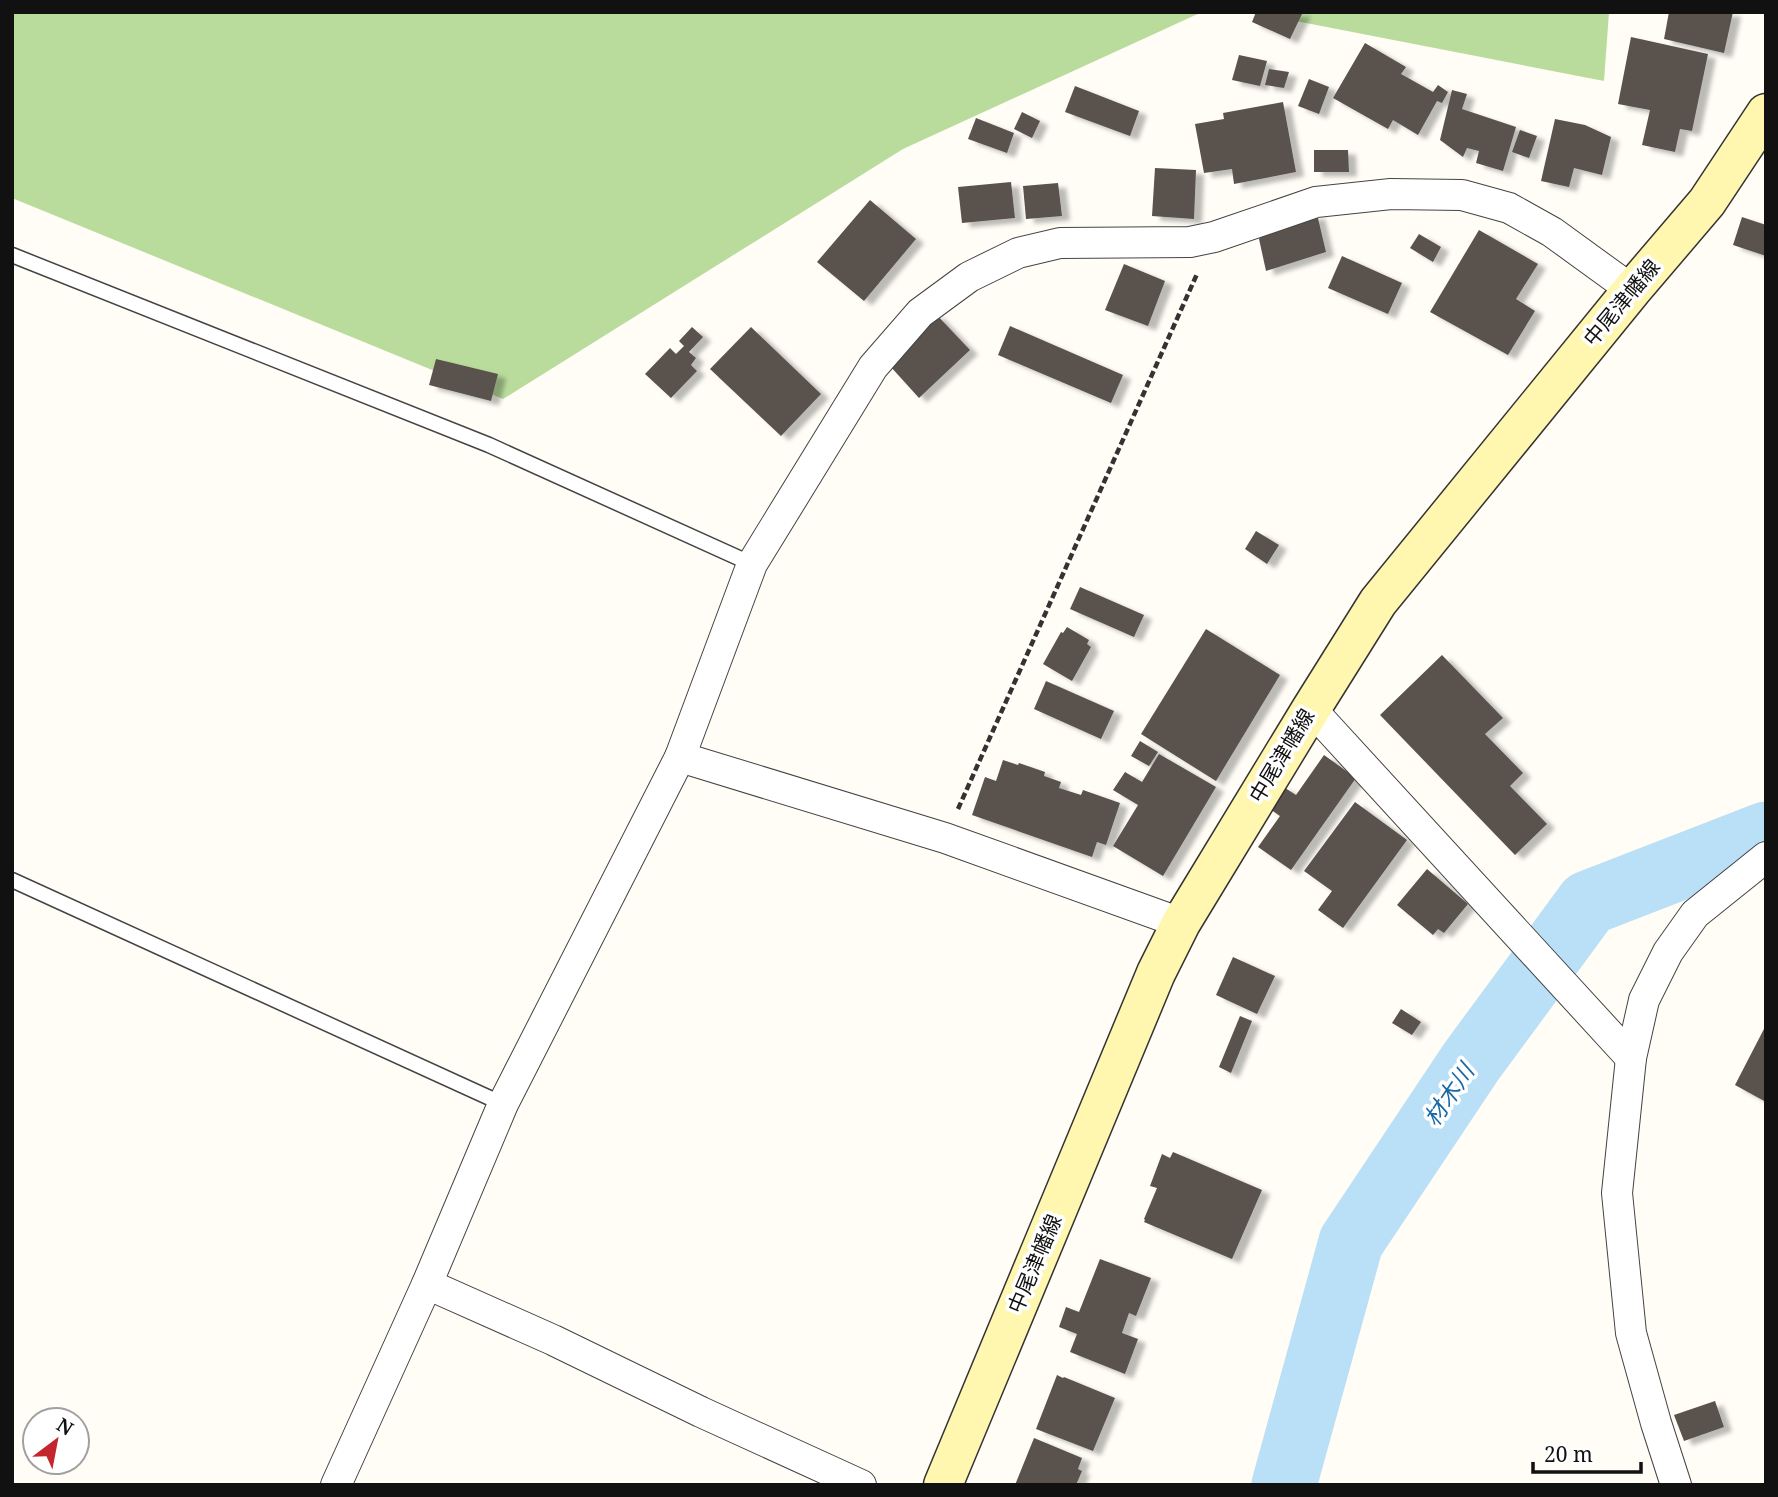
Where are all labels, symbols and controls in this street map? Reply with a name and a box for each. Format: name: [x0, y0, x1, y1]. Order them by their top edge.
street label: 中尾津幡線: [1577, 253, 1666, 352]
street label: 中尾津幡線: [1242, 703, 1320, 808]
water label: 材木川: [1416, 1054, 1482, 1132]
street label: 中尾津幡線: [1001, 1210, 1067, 1317]
north arrow: [21, 1406, 91, 1476]
text: N: [52, 1412, 78, 1442]
scale bar: [1533, 1430, 1642, 1474]
text: 20 m: [1544, 1440, 1593, 1468]

